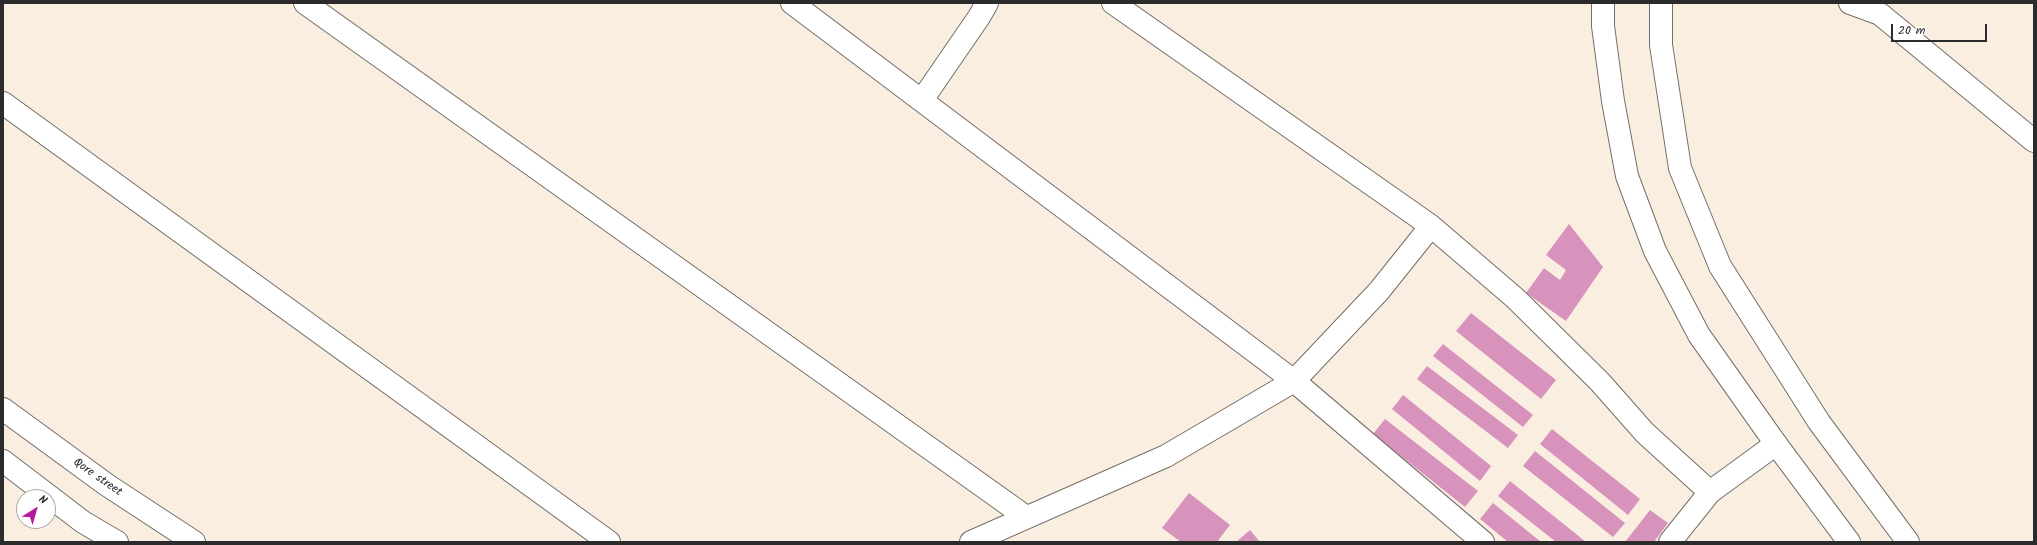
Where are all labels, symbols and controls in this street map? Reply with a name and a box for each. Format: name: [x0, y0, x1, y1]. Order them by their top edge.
scale bar: [1893, 16, 1989, 42]
text: 20 m: [1898, 21, 1925, 40]
street label: Qore street: [70, 456, 124, 500]
north arrow: [16, 489, 56, 529]
text: N: [34, 491, 51, 509]

